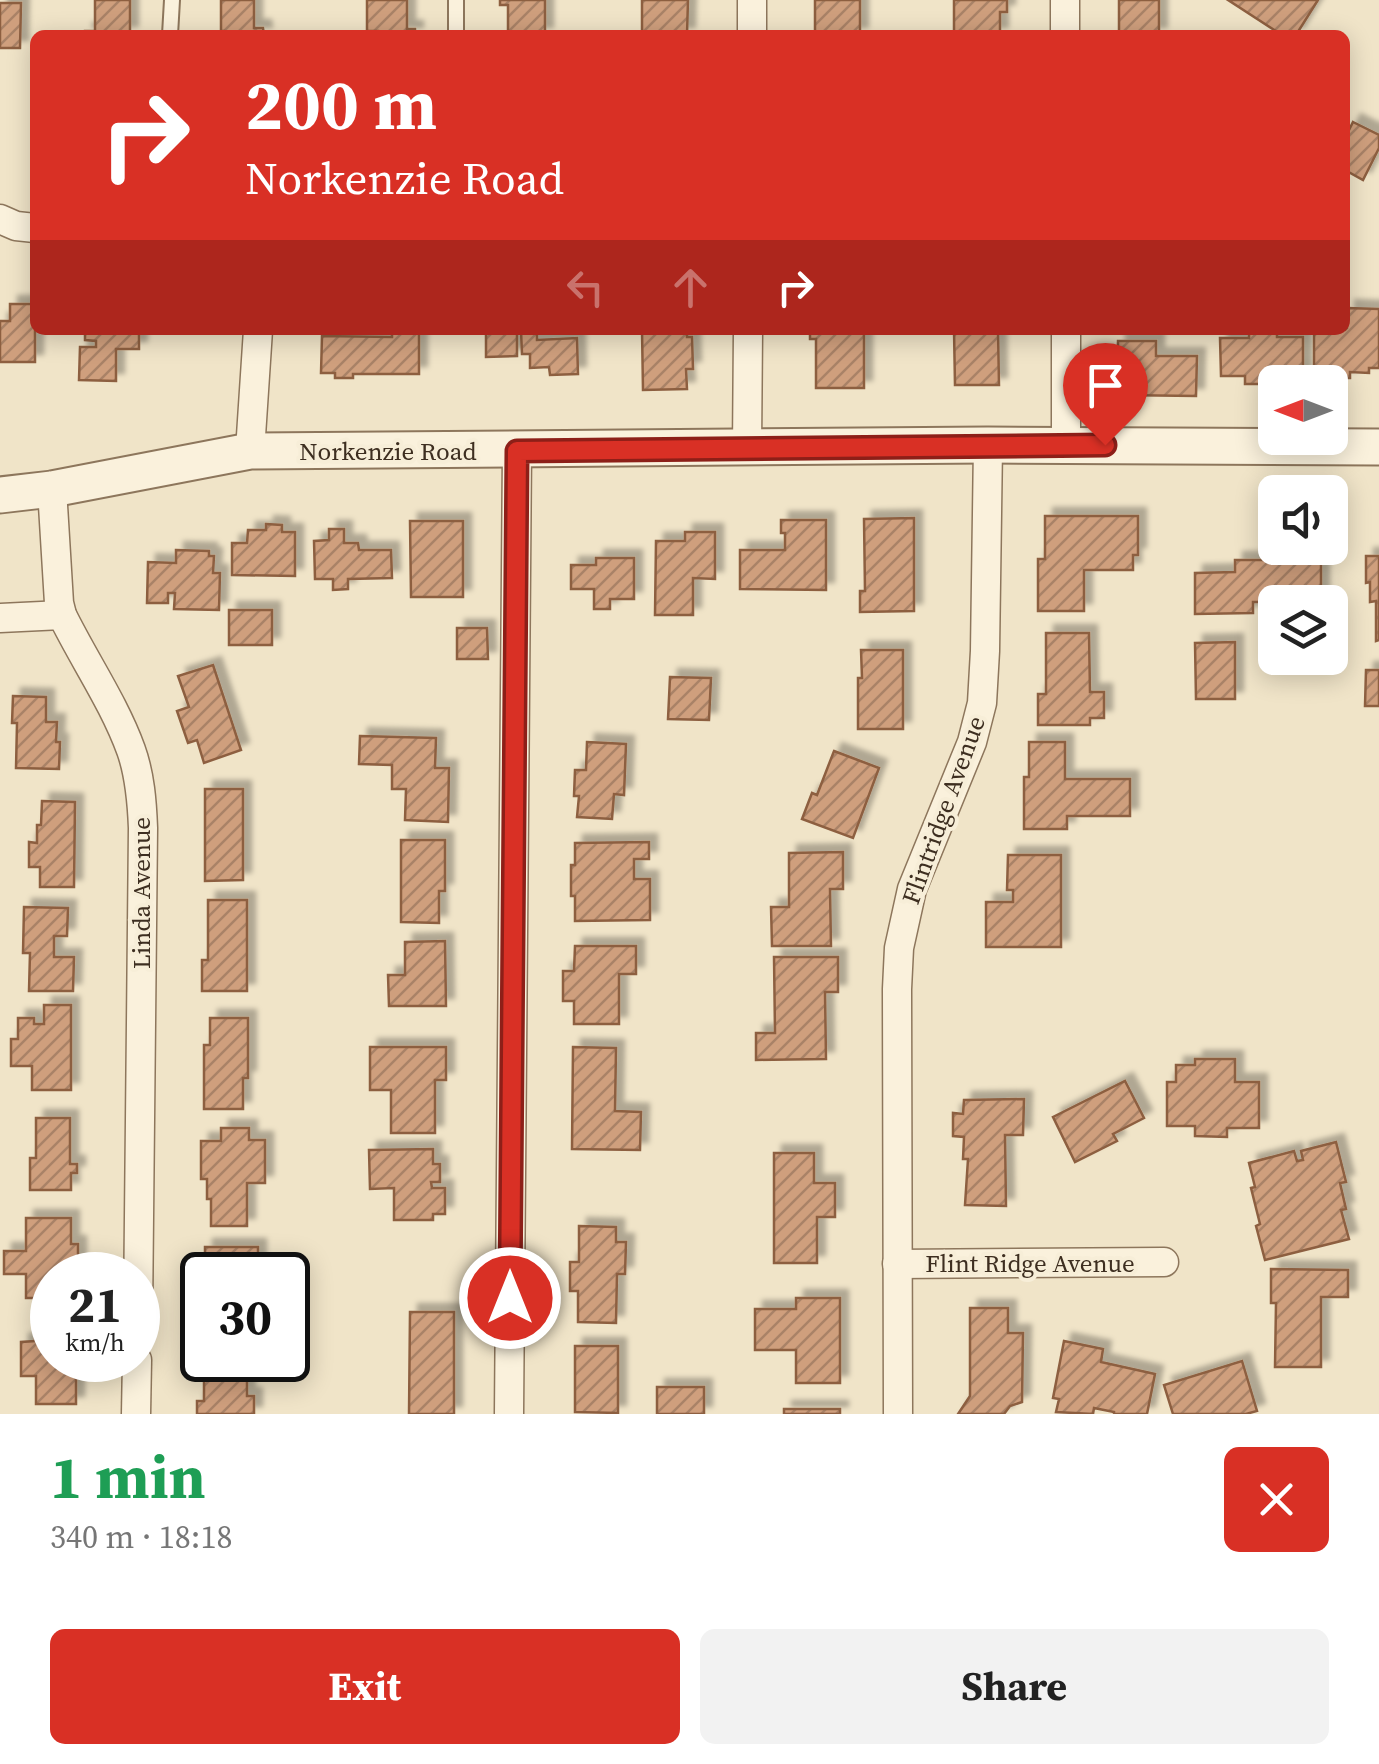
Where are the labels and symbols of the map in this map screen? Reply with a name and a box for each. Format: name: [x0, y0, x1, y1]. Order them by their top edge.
pin: [1063, 343, 1148, 446]
north arrow: [1258, 365, 1348, 455]
street label: Norkenzie Road: [299, 434, 477, 468]
street label: Flintridge Avenue: [893, 711, 993, 909]
street label: Linda Avenue: [124, 817, 158, 969]
position arrow: [458, 1246, 562, 1350]
street label: Flint Ridge Avenue: [925, 1246, 1135, 1280]
speed limit sign: 30: [180, 1252, 310, 1382]

